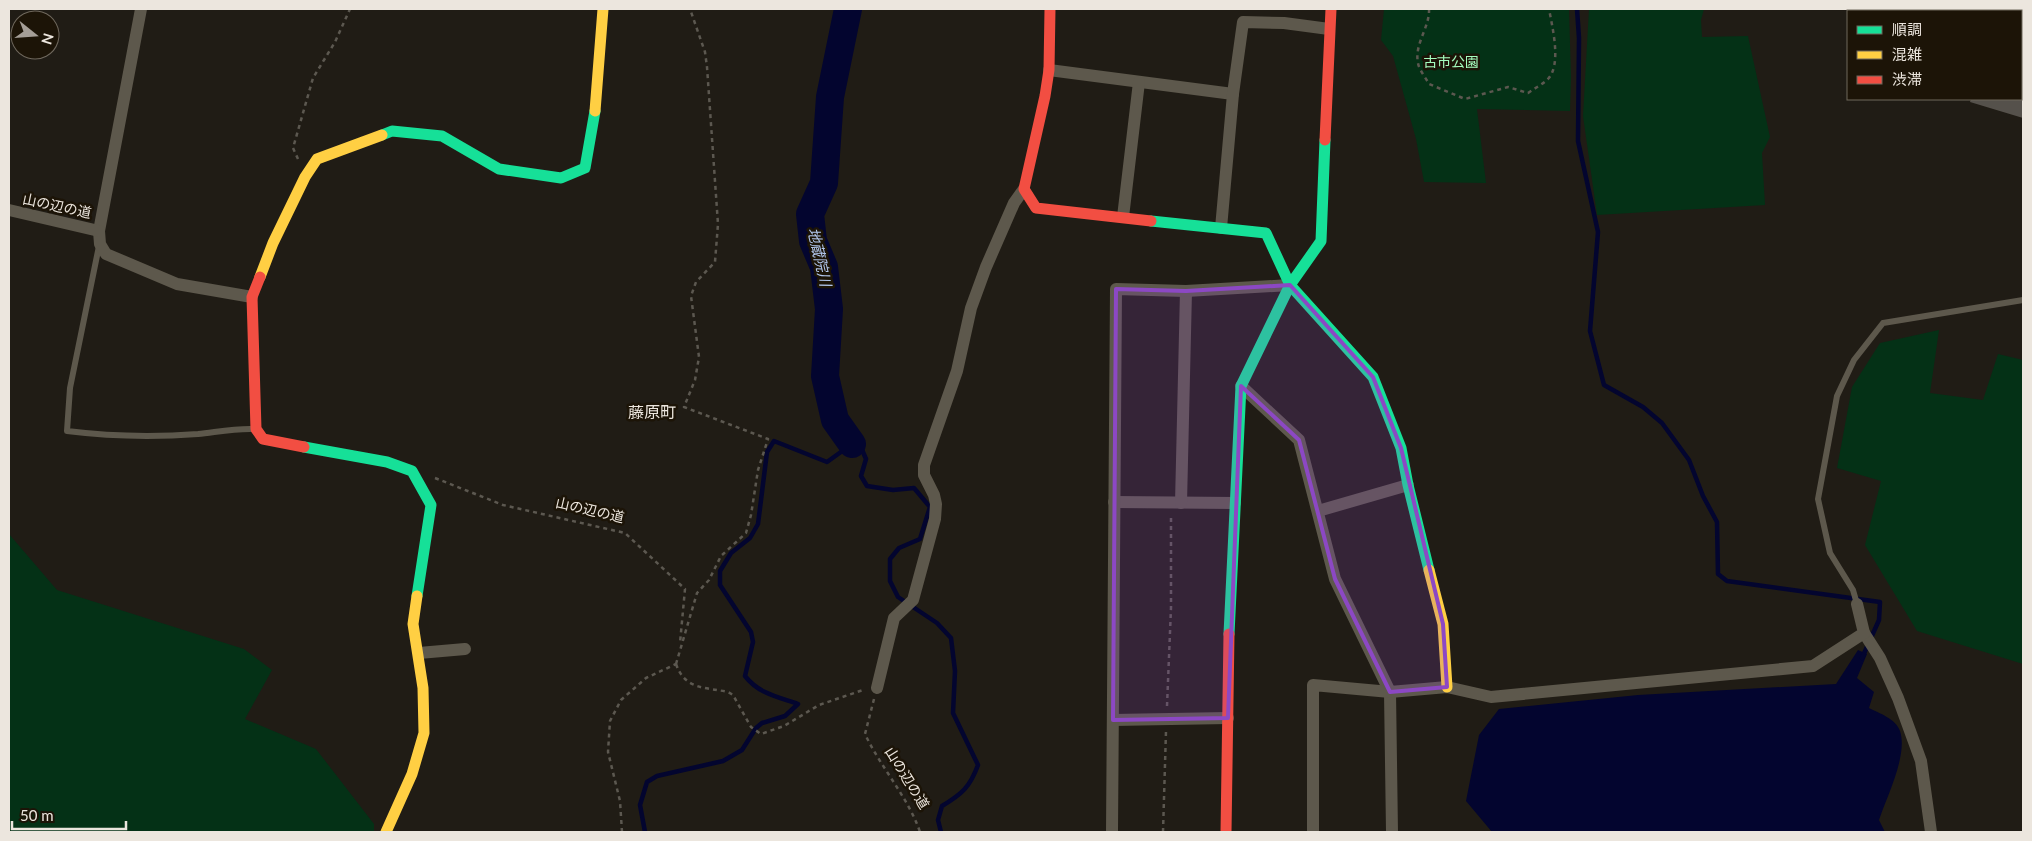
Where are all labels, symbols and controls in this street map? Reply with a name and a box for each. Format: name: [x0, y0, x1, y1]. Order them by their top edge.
north arrow: [10, 10, 60, 60]
legend: [1847, 10, 2022, 100]
text: 順調: [1892, 20, 1922, 38]
text: N: [38, 31, 58, 47]
text: 混雑: [1892, 45, 1922, 63]
park label: 古市公園: [1423, 53, 1479, 70]
text: 渋滞: [1892, 70, 1922, 88]
street label: 山の辺の道: [21, 190, 93, 221]
water label: 地蔵院川: [804, 226, 836, 290]
district label: 藤原町: [628, 402, 676, 421]
street label: 山の辺の道: [554, 493, 626, 526]
street label: 山の辺の道: [882, 744, 933, 812]
scale bar: [12, 798, 126, 830]
text: 50 m: [20, 806, 54, 824]

